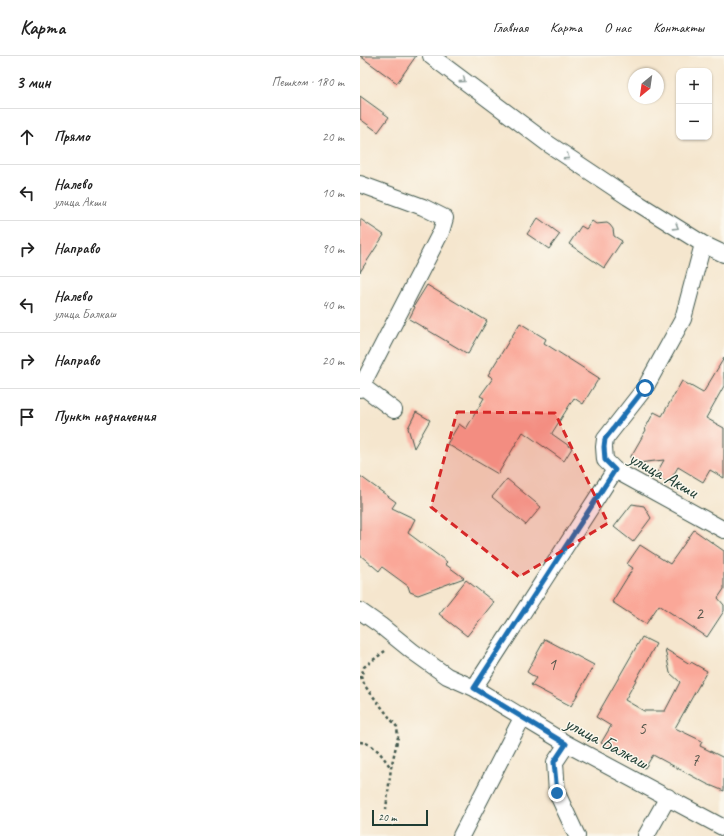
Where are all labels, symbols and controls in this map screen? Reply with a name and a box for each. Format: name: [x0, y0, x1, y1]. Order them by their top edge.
text: Карта: [20, 16, 65, 40]
text: Главная: [493, 19, 528, 36]
text: Карта: [550, 19, 582, 36]
text: О нас: [604, 19, 631, 36]
text: Контакты: [653, 19, 704, 36]
north arrow: [628, 68, 664, 104]
map controls: [676, 68, 712, 140]
button: +: [676, 68, 712, 104]
text: 3 мин: [16, 72, 51, 93]
text: Пешком · 180 m: [271, 74, 344, 90]
one-way arrow: [458, 75, 465, 82]
button: −: [676, 104, 712, 140]
icon: ahead: [16, 126, 38, 148]
text: Прямо: [54, 127, 90, 146]
text: 20 m: [322, 129, 344, 145]
one-way arrow: [563, 152, 570, 160]
text: Налево: [54, 175, 92, 194]
icon: left: [16, 182, 38, 204]
text: 10 m: [322, 185, 344, 201]
text: улица Акши: [54, 194, 106, 210]
one-way arrow: [672, 223, 679, 230]
icon: right: [16, 238, 38, 260]
text: Направо: [54, 239, 100, 258]
text: 90 m: [322, 241, 344, 257]
text: Налево: [54, 287, 92, 306]
icon: left: [16, 294, 38, 316]
text: 40 m: [322, 297, 344, 313]
text: улица Балкаш: [54, 306, 116, 322]
icon: right: [16, 350, 38, 372]
text: Направо: [54, 351, 100, 370]
text: 20 m: [322, 353, 344, 369]
route start: [636, 379, 654, 397]
icon: arrive: [16, 406, 38, 428]
text: Пункт назначения: [54, 407, 156, 426]
street label: улица Акши: [624, 446, 703, 504]
house number: 2: [695, 603, 704, 624]
house number: 1: [548, 654, 557, 675]
street label: улица Балкаш: [560, 711, 653, 775]
house number: 5: [638, 718, 647, 739]
house number: 7: [691, 750, 700, 771]
route end: [548, 784, 566, 802]
scale bar: [372, 808, 428, 827]
text: 20 m: [378, 810, 397, 824]

